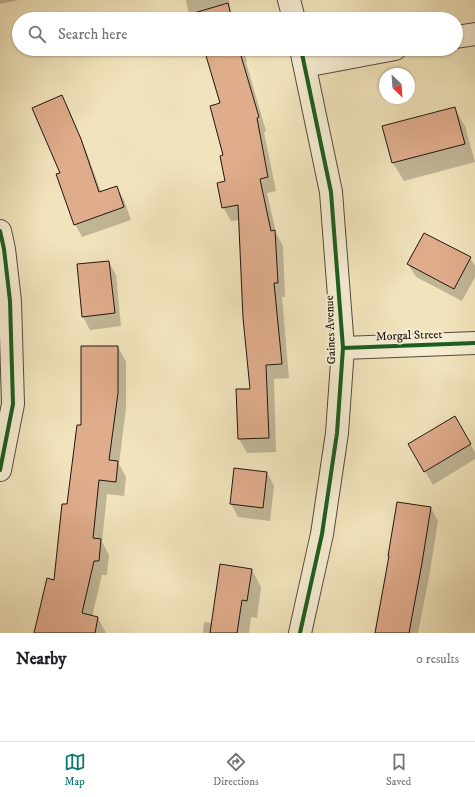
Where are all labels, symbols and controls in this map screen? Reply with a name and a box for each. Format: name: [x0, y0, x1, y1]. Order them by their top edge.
search box: [12, 12, 463, 56]
icon: search: [26, 23, 48, 45]
text: Search here: [58, 25, 127, 44]
north arrow: [379, 68, 415, 104]
street label: Gaines Avenue: [322, 295, 339, 365]
street label: Morgal Street: [375, 327, 443, 344]
text: Nearby: [16, 648, 66, 670]
text: 0 results: [416, 651, 459, 667]
tab: Map: [64, 751, 86, 789]
tab: Directions: [213, 751, 259, 789]
tab: Saved: [386, 751, 411, 789]

